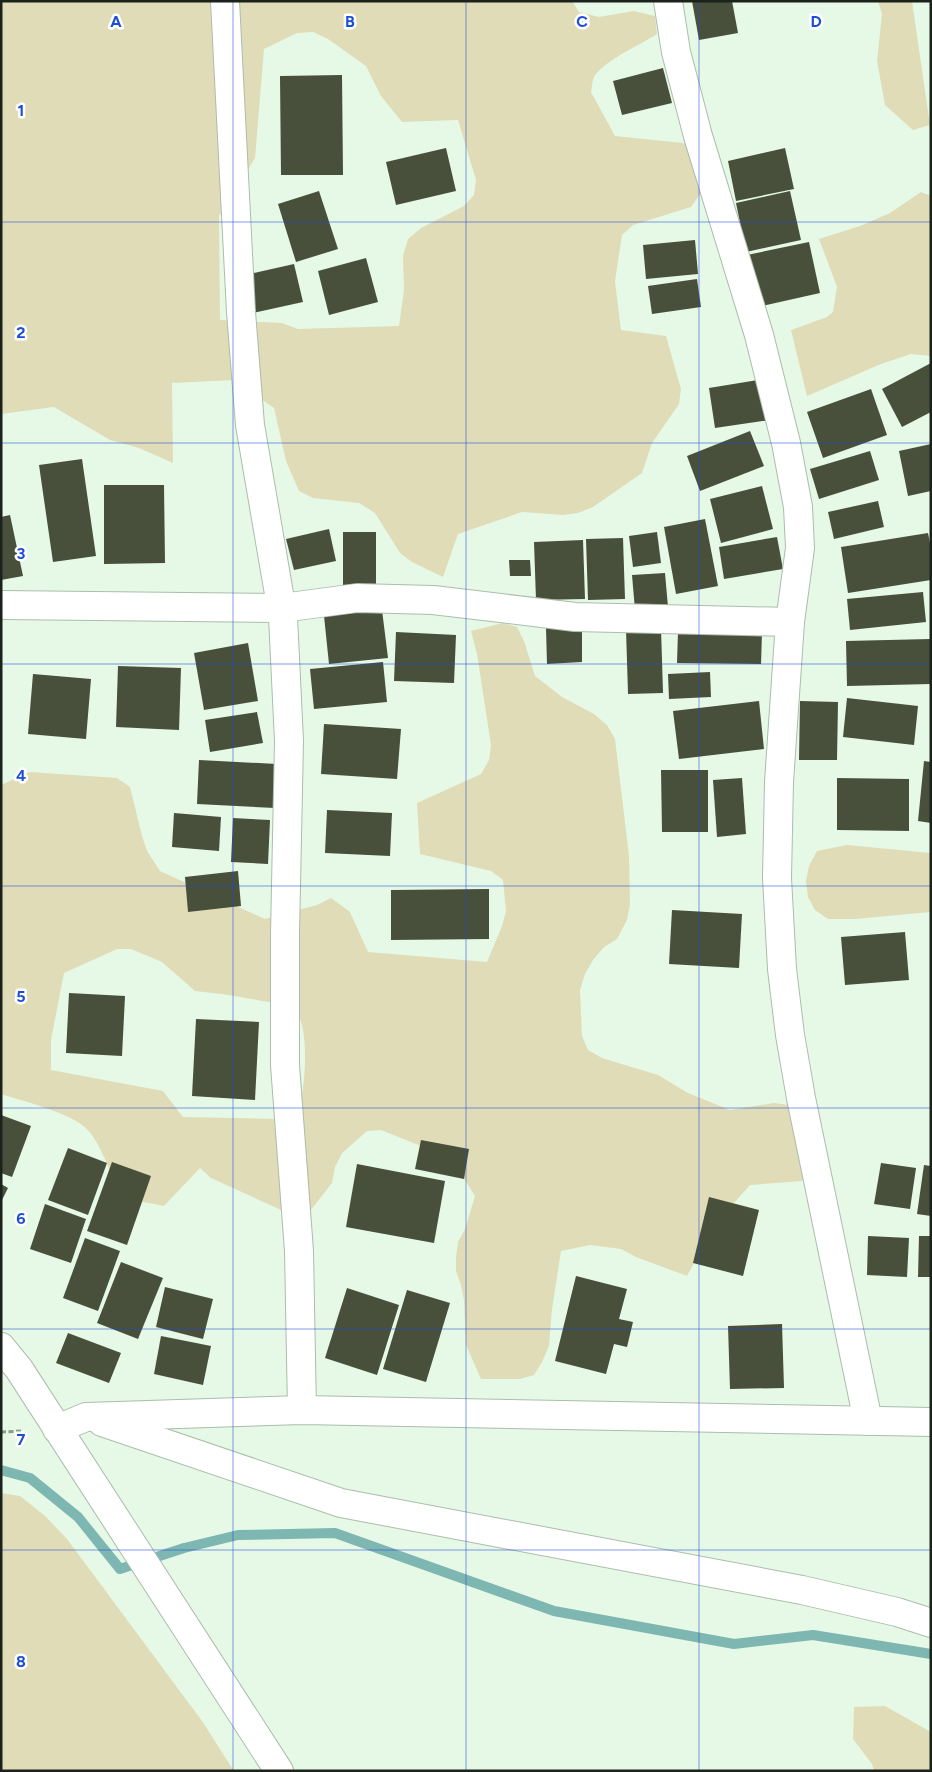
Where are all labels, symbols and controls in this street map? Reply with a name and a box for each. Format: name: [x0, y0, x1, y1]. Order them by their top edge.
text: A: [110, 12, 122, 31]
text: B: [345, 12, 355, 31]
text: C: [576, 12, 588, 31]
text: D: [810, 12, 822, 31]
text: 1: [18, 101, 24, 120]
text: 2: [16, 323, 26, 342]
text: 3: [17, 544, 26, 563]
text: 4: [16, 766, 26, 785]
text: 5: [16, 987, 26, 1006]
text: 6: [16, 1209, 26, 1228]
text: 7: [17, 1430, 26, 1449]
text: 8: [16, 1652, 26, 1671]

